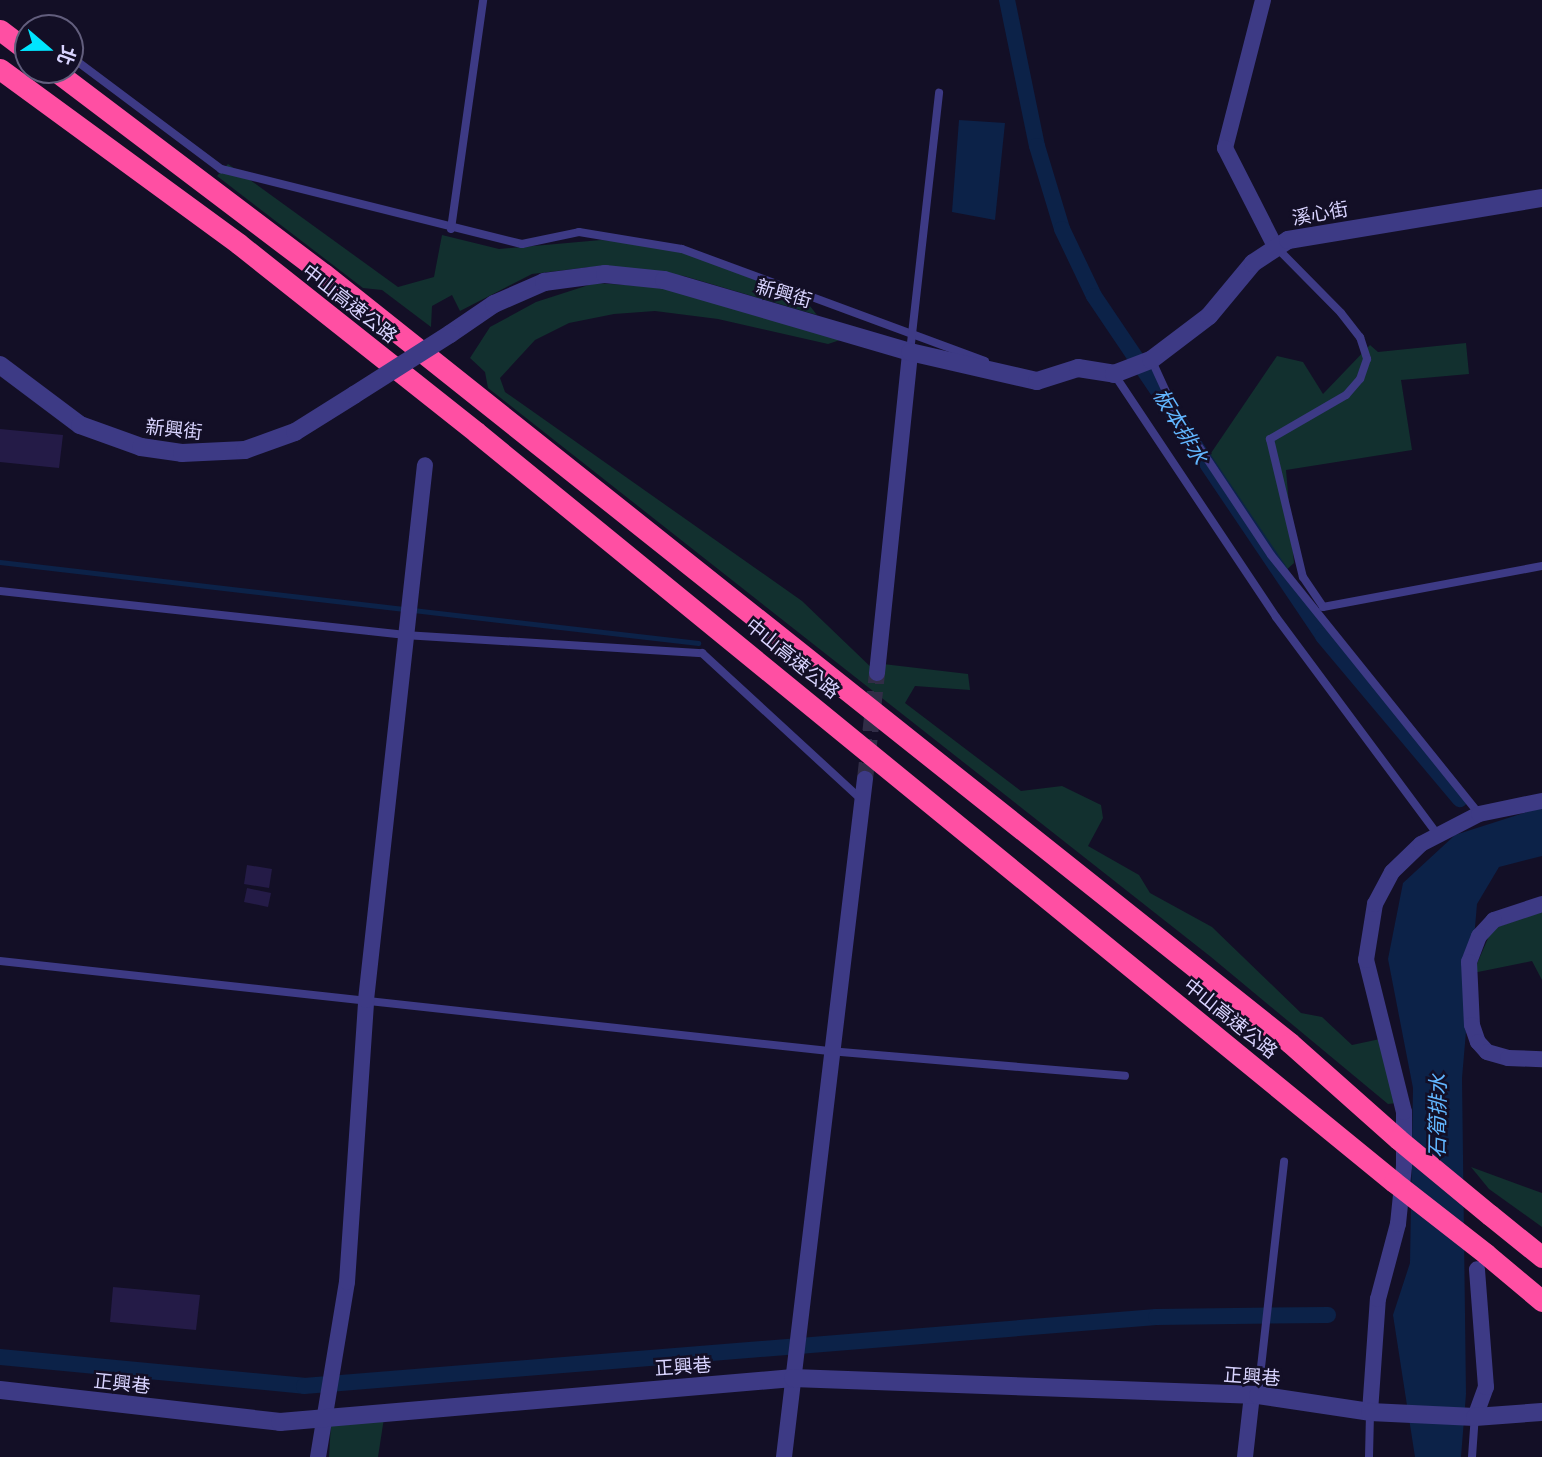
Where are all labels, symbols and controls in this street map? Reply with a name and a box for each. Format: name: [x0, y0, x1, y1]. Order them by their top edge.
north arrow: [14, 14, 84, 84]
text: 北: [53, 43, 81, 69]
street label: 溪心街: [1290, 197, 1350, 229]
street label: 中山高速公路: [298, 259, 402, 347]
street label: 新興街: [753, 274, 815, 312]
water label: 板本排水: [1149, 384, 1213, 468]
street label: 新興街: [144, 415, 204, 443]
street label: 中山高速公路: [742, 613, 844, 703]
street label: 中山高速公路: [1180, 973, 1282, 1063]
water label: 石筍排水: [1424, 1074, 1450, 1158]
street label: 正興巷: [654, 1353, 712, 1379]
street label: 正興巷: [1223, 1363, 1281, 1389]
street label: 正興巷: [92, 1369, 152, 1397]

